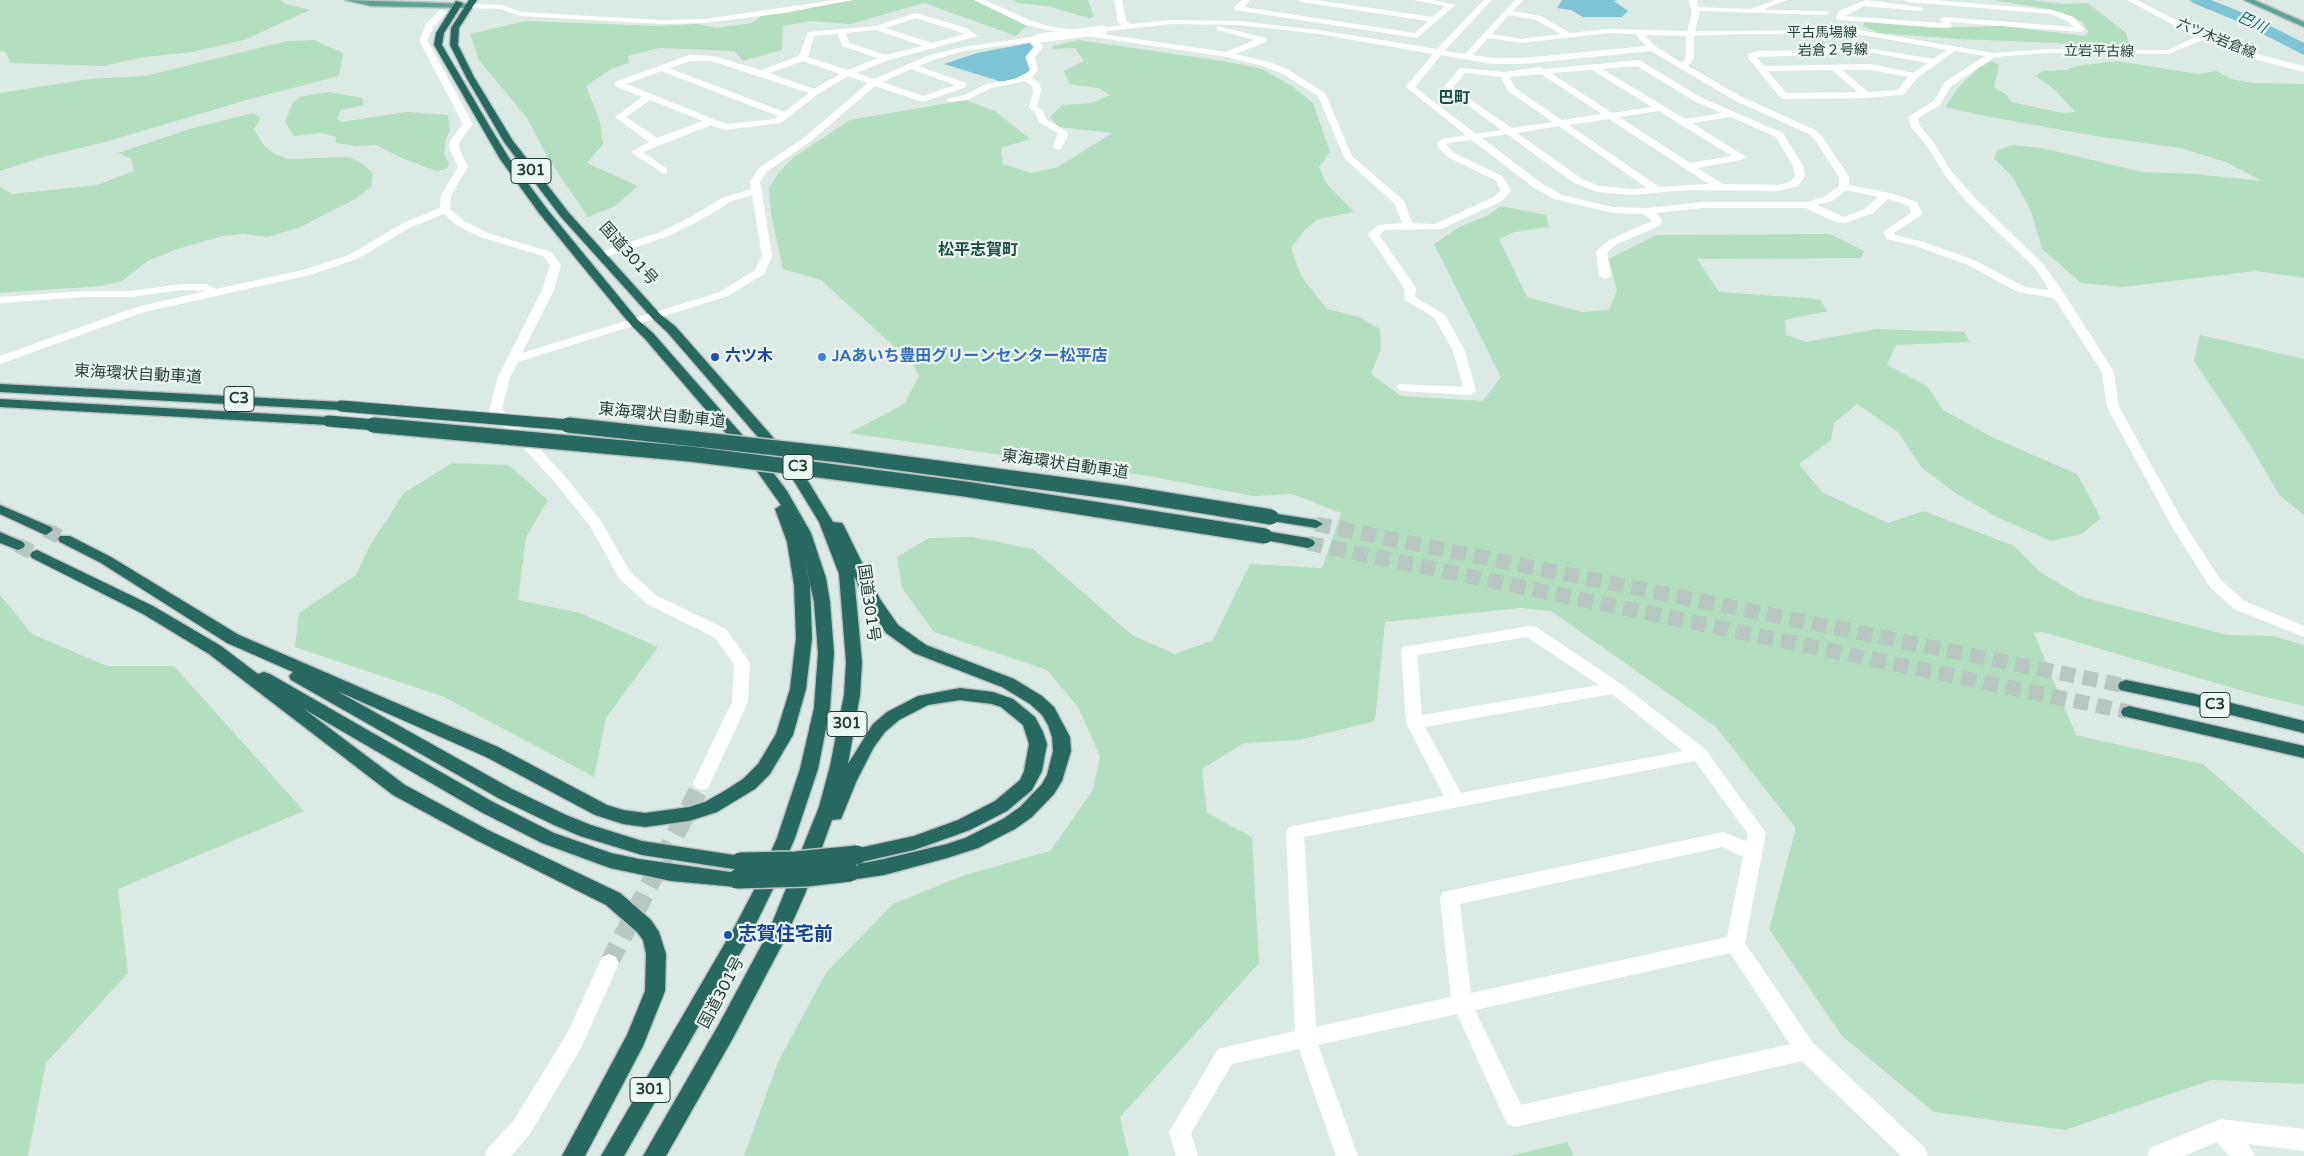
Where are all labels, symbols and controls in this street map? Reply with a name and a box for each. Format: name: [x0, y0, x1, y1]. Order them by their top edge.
water label: 巴川: [2235, 8, 2269, 38]
street label: 六ツ木岩倉線: [2174, 15, 2258, 63]
street label: 平古馬場線: [1787, 25, 1857, 41]
street label: 岩倉２号線: [1798, 42, 1868, 60]
street label: 立岩平古線: [2064, 43, 2134, 61]
district label: 巴町: [1438, 89, 1470, 109]
road number: 301: [511, 158, 551, 184]
street label: 国道301号: [595, 219, 661, 289]
district label: 松平志賀町: [938, 241, 1018, 261]
place label: 六ツ木: [725, 347, 773, 367]
place label: JAあいち豊田グリーンセンター松平店: [832, 347, 1107, 367]
marker: 六ツ木: [709, 351, 721, 363]
marker: JAあいち豊田グリーンセンター松平店: [816, 351, 828, 363]
street label: 東海環状自動車道: [74, 362, 202, 388]
road number: C3: [224, 386, 254, 412]
street label: 東海環状自動車道: [597, 400, 727, 432]
street label: 東海環状自動車道: [1000, 447, 1130, 483]
road number: C3: [783, 454, 813, 480]
street label: 国道301号: [853, 563, 883, 643]
road number: C3: [2200, 692, 2230, 718]
road number: 301: [827, 712, 867, 736]
place label: 志賀住宅前: [738, 924, 833, 946]
marker: 志賀住宅前: [722, 929, 734, 941]
street label: 国道301号: [695, 954, 749, 1032]
road number: 301: [630, 1078, 670, 1102]

